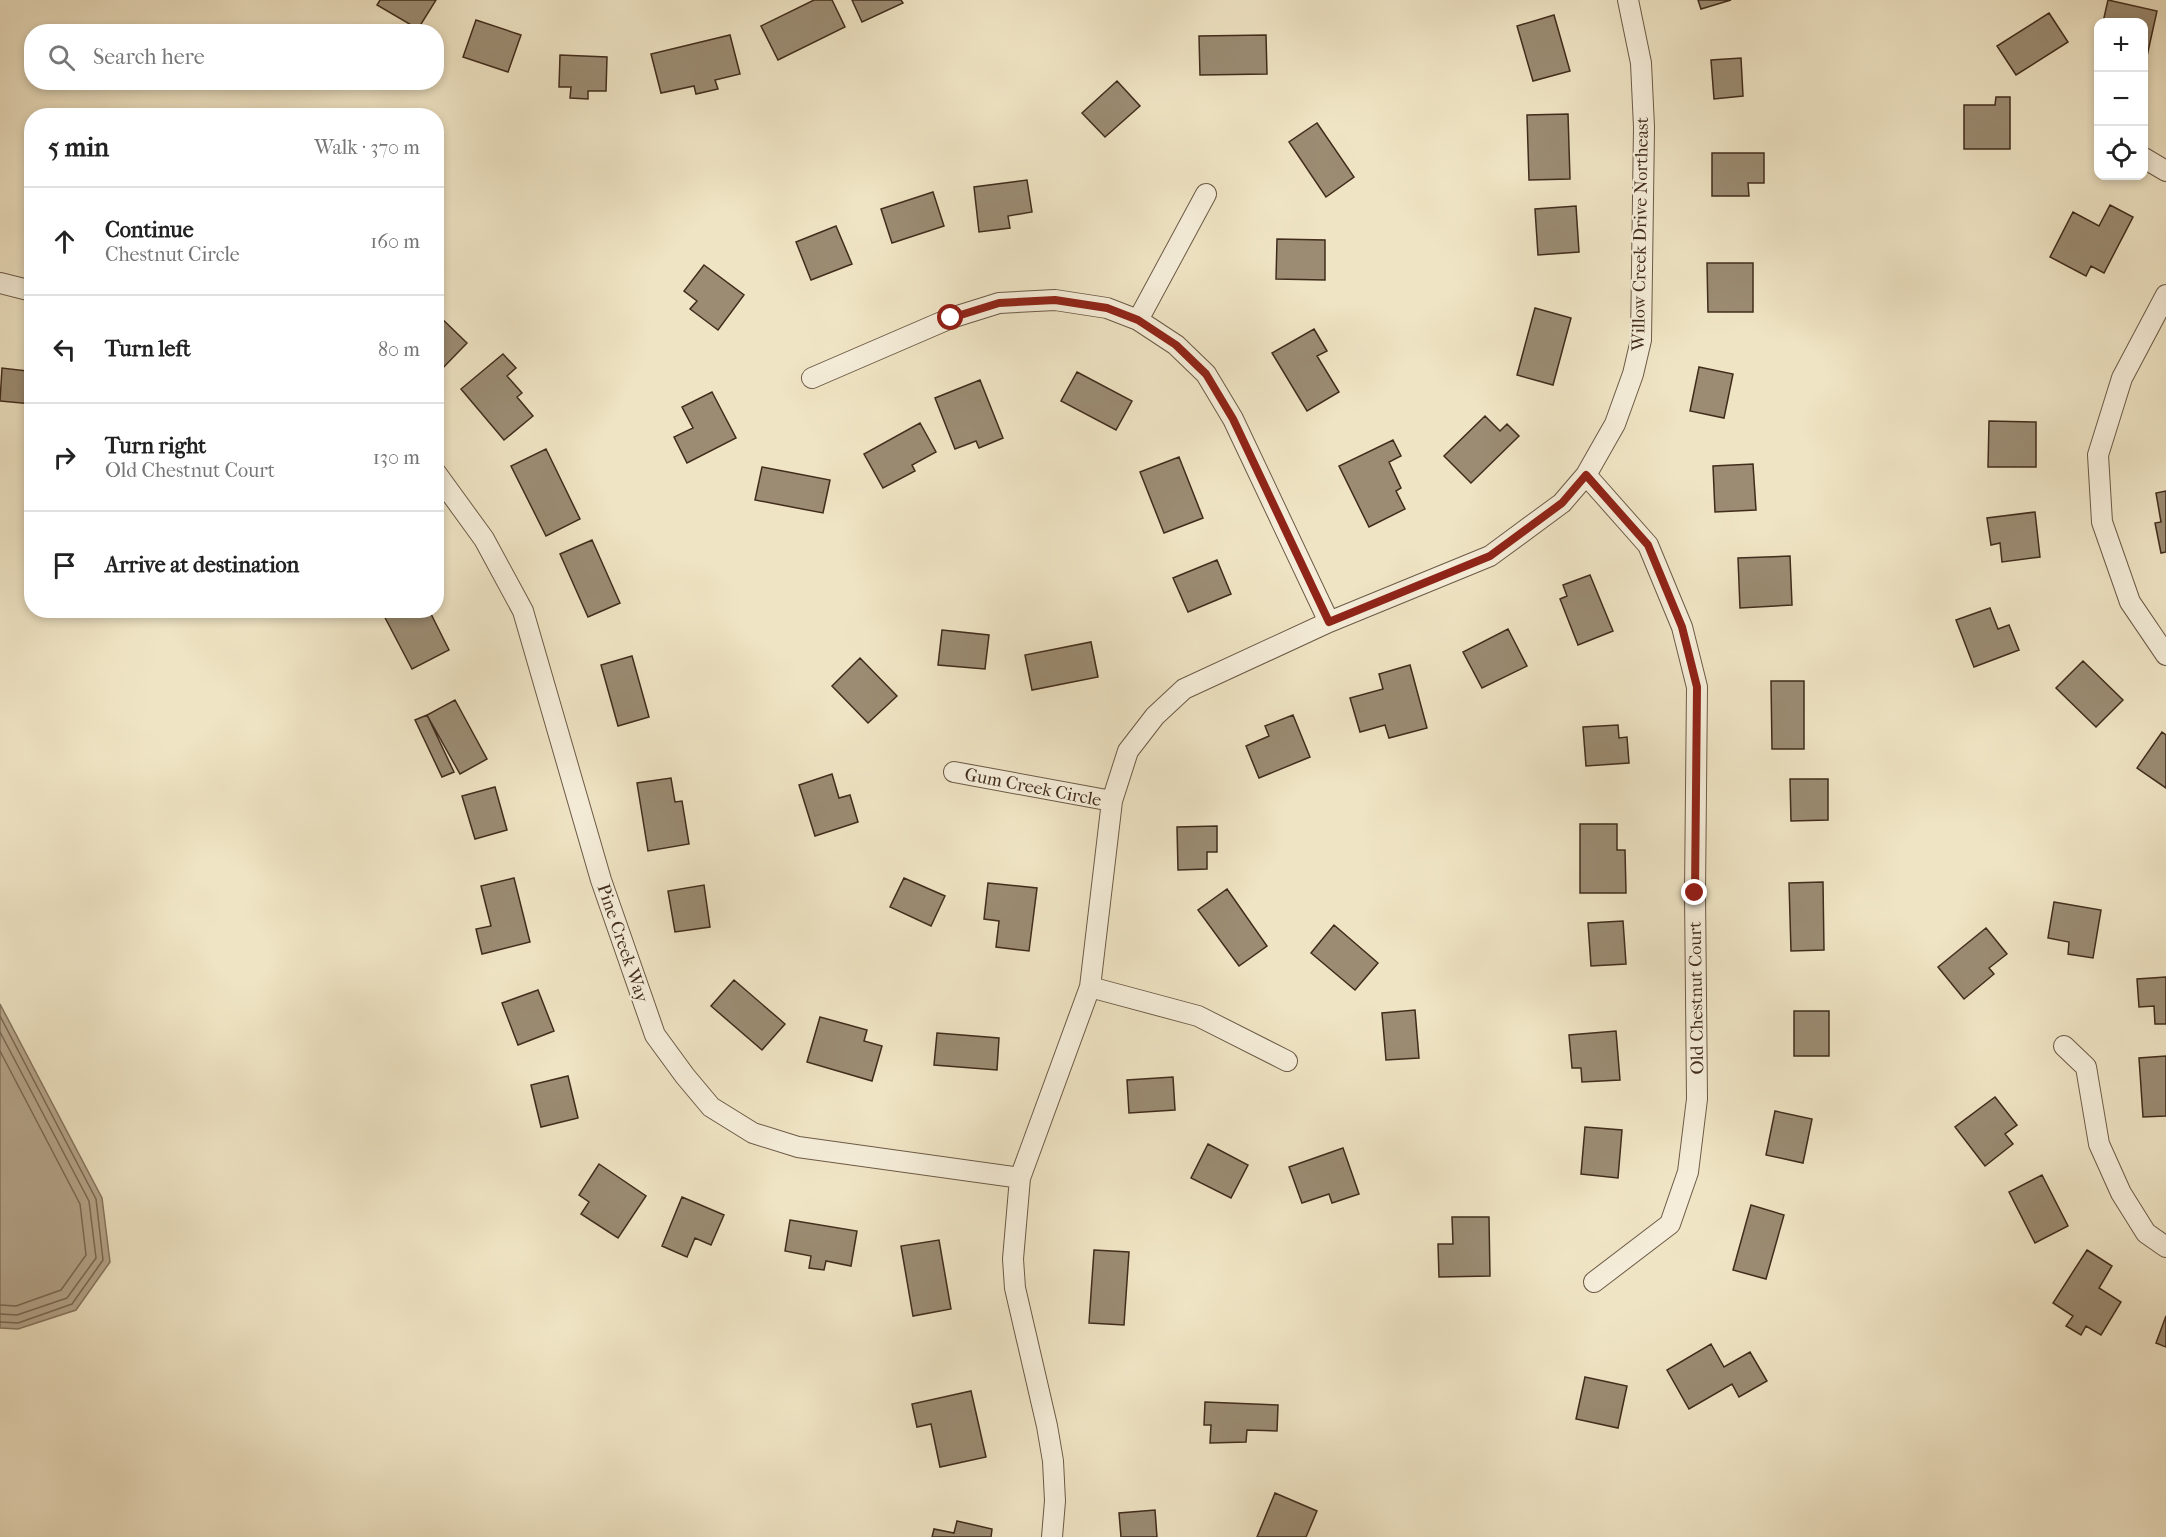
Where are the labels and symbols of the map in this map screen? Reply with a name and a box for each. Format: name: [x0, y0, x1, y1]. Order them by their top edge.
street label: Willow Creek Drive Northeast: [1628, 116, 1653, 352]
route start: [937, 304, 963, 330]
street label: Gum Creek Circle: [963, 764, 1103, 811]
route end: [1681, 879, 1707, 905]
street label: Pine Creek Way: [592, 881, 653, 1006]
street label: Old Chestnut Court: [1685, 921, 1708, 1075]

